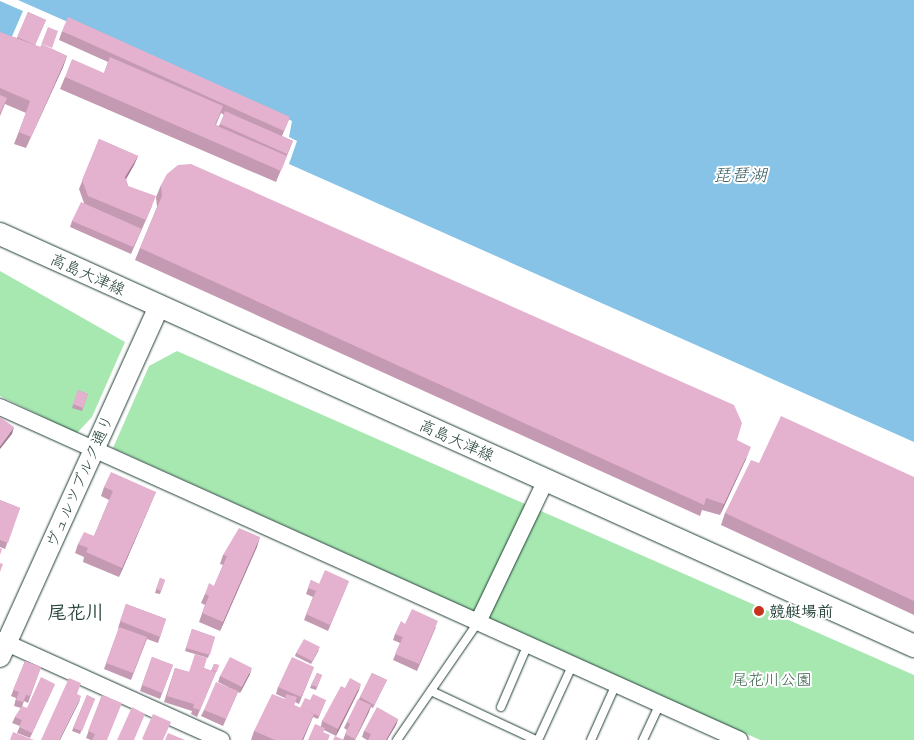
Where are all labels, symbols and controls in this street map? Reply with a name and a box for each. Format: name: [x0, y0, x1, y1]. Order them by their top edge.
water label: 琵琶湖: [713, 164, 767, 186]
street label: 高島大津線: [48, 249, 128, 299]
street label: ヴュルツブルク通り: [41, 411, 117, 551]
street label: 高島大津線: [417, 415, 497, 465]
place label: 競艇場前: [769, 601, 833, 621]
district label: 尾花川: [48, 602, 104, 624]
marker: 競艇場前: [753, 605, 765, 617]
park label: 尾花川公園: [732, 669, 812, 689]

